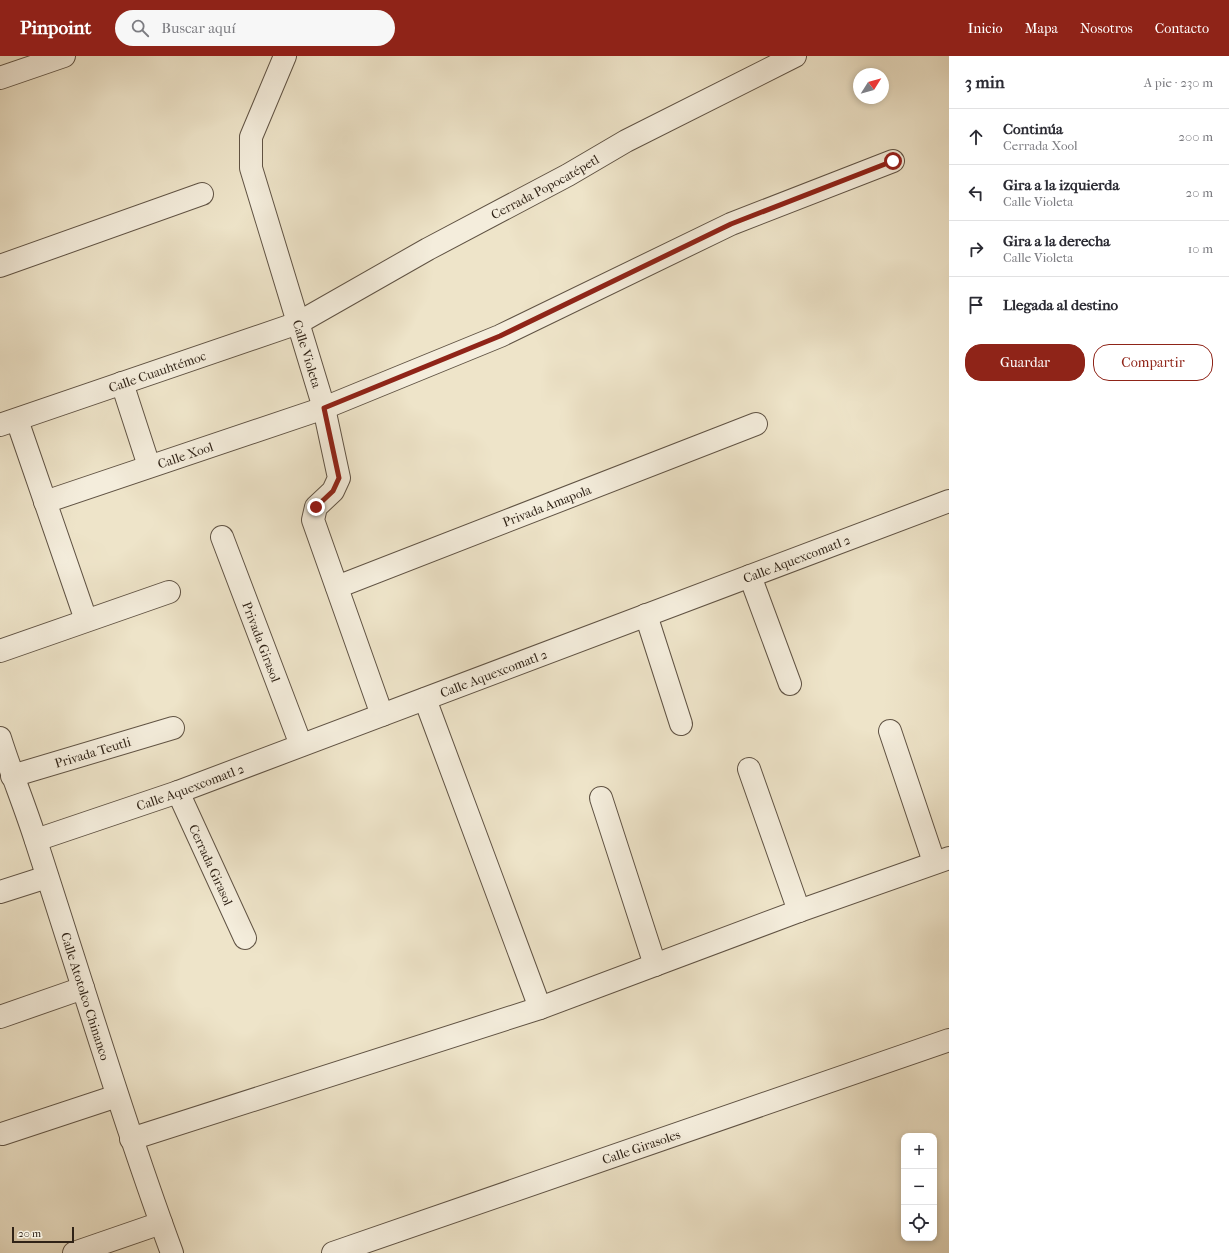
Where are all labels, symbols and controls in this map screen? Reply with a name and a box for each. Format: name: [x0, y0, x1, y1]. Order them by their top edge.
search box: [115, 10, 395, 46]
text: Pinpoint: [20, 17, 91, 39]
icon: search: [129, 17, 151, 39]
text: Buscar aquí: [161, 19, 236, 37]
text: Inicio: [968, 20, 1003, 37]
text: Mapa: [1025, 20, 1058, 37]
text: Nosotros: [1080, 20, 1133, 37]
text: Contacto: [1155, 20, 1209, 37]
north arrow: [853, 68, 889, 104]
text: 3 min: [965, 72, 1005, 92]
text: A pie · 230 m: [1144, 75, 1213, 90]
text: Continúa: [1003, 120, 1063, 138]
icon: ahead: [965, 126, 987, 148]
text: 200 m: [1178, 129, 1213, 144]
text: Cerrada Xool: [1003, 138, 1078, 153]
street label: Cerrada Popocatépetl: [489, 151, 602, 222]
route start: [884, 152, 902, 170]
text: Gira a la izquierda: [1003, 176, 1119, 194]
icon: left: [965, 182, 987, 204]
text: 20 m: [1186, 185, 1213, 200]
text: Calle Violeta: [1003, 194, 1073, 209]
text: Gira a la derecha: [1003, 232, 1110, 250]
icon: right: [965, 238, 987, 260]
text: 10 m: [1188, 241, 1213, 256]
text: Calle Violeta: [1003, 250, 1073, 265]
icon: arrive: [965, 294, 987, 316]
text: Llegada al destino: [1003, 296, 1118, 314]
street label: Calle Violeta: [290, 318, 325, 391]
button: Guardar: [965, 344, 1085, 381]
button: Compartir: [1093, 344, 1213, 381]
street label: Calle Cuauhtémoc: [107, 348, 208, 395]
street label: Calle Xool: [156, 439, 216, 472]
street label: Privada Amapola: [500, 482, 594, 530]
route end: [307, 498, 325, 516]
street label: Calle Aquexcomatl 2: [741, 532, 853, 586]
street label: Privada Girasol: [239, 600, 284, 685]
street label: Calle Aquexcomatl 2: [438, 646, 550, 700]
street label: Privada Teutli: [53, 734, 133, 771]
street label: Calle Aquexcomatl 2: [134, 761, 246, 814]
street label: Cerrada Girasol: [186, 822, 236, 908]
street label: Calle Atotolco Chinanco: [58, 930, 113, 1063]
street label: Calle Girasoles: [600, 1126, 683, 1167]
map controls: [901, 1133, 937, 1241]
button: +: [901, 1133, 937, 1169]
button: −: [901, 1169, 937, 1205]
button: locate: [901, 1205, 937, 1241]
scale bar: [12, 1225, 74, 1244]
text: 20 m: [18, 1227, 41, 1240]

